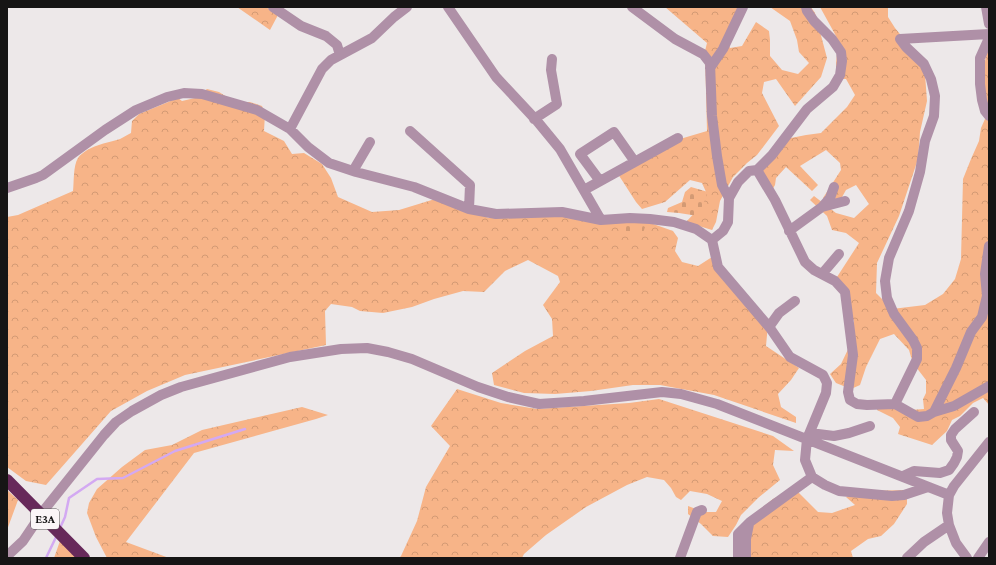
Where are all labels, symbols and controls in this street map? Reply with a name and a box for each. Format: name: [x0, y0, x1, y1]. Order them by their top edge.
road number: E3A: [31, 509, 59, 529]

